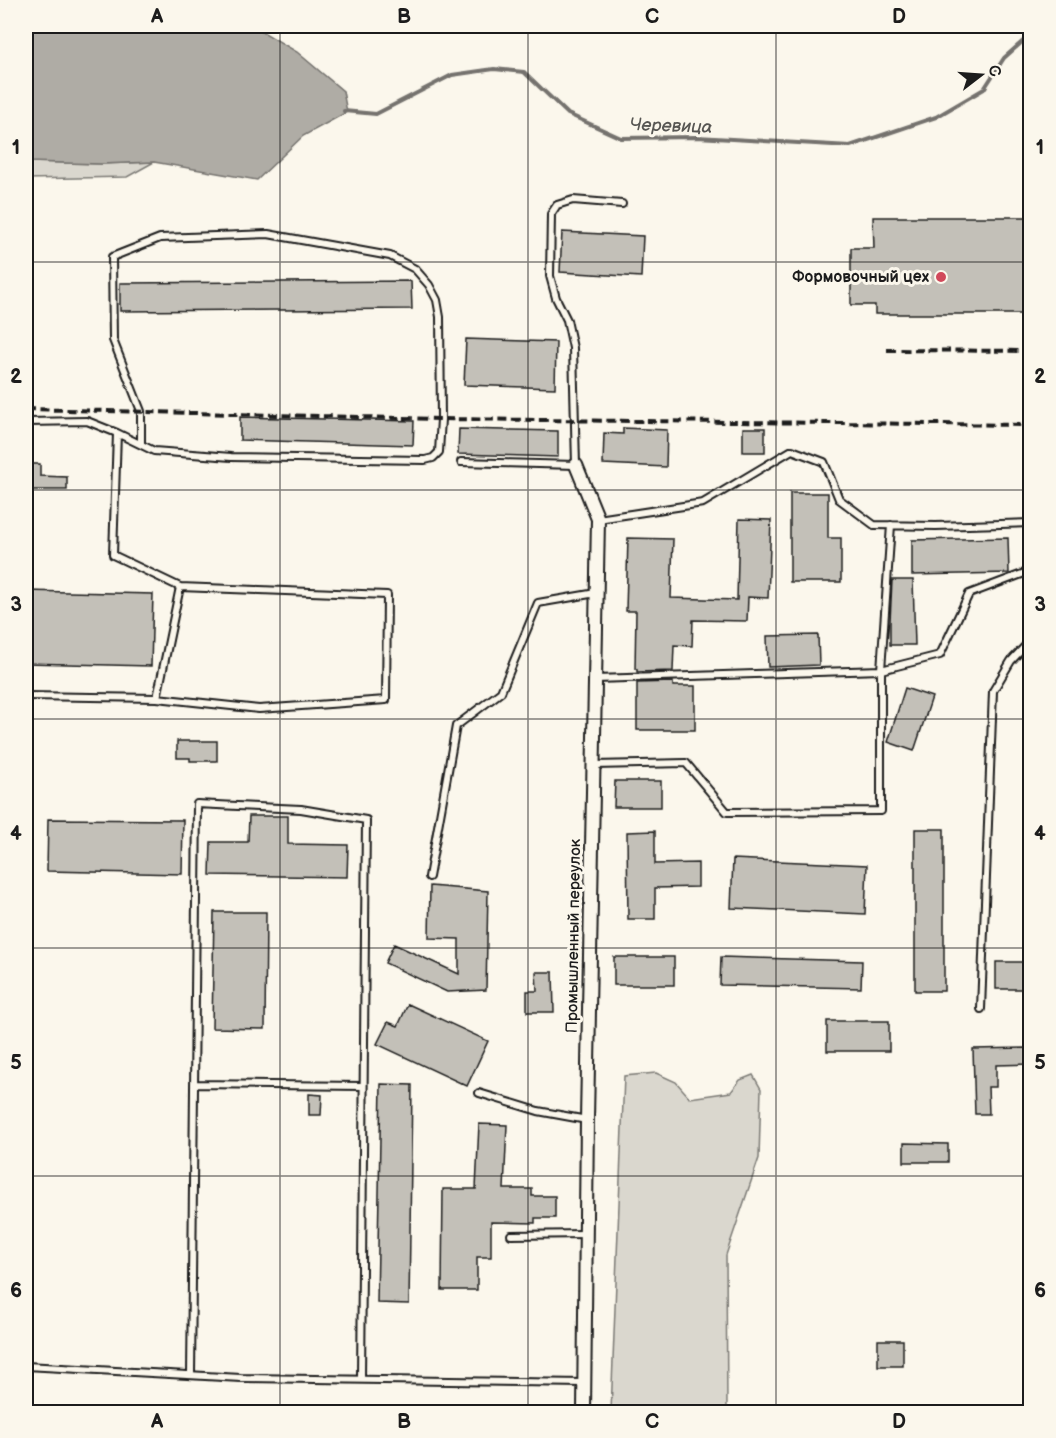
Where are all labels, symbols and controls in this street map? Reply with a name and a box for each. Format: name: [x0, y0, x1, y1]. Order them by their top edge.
text: A: [150, 5, 164, 29]
text: B: [397, 5, 411, 29]
text: C: [645, 5, 659, 29]
text: D: [892, 5, 906, 29]
north arrow: [951, 45, 1011, 105]
text: С: [983, 63, 1005, 79]
water label: Черевица: [629, 114, 713, 138]
text: 1: [12, 136, 20, 160]
text: 1: [1036, 136, 1044, 160]
place label: Формовочный цех: [792, 268, 930, 287]
marker: Формовочный цех: [934, 270, 948, 284]
text: 2: [10, 365, 22, 389]
text: 2: [1034, 365, 1046, 389]
text: 3: [10, 593, 22, 617]
text: 3: [1034, 593, 1046, 617]
text: 4: [10, 822, 22, 846]
text: 4: [1034, 822, 1046, 846]
street label: Промышленный переулок: [563, 838, 585, 1033]
text: 5: [10, 1051, 22, 1075]
text: 5: [1034, 1051, 1046, 1075]
text: 6: [10, 1279, 22, 1303]
text: 6: [1034, 1279, 1046, 1303]
text: A: [150, 1410, 164, 1434]
text: B: [397, 1410, 411, 1434]
text: C: [645, 1410, 659, 1434]
text: D: [892, 1410, 906, 1434]

